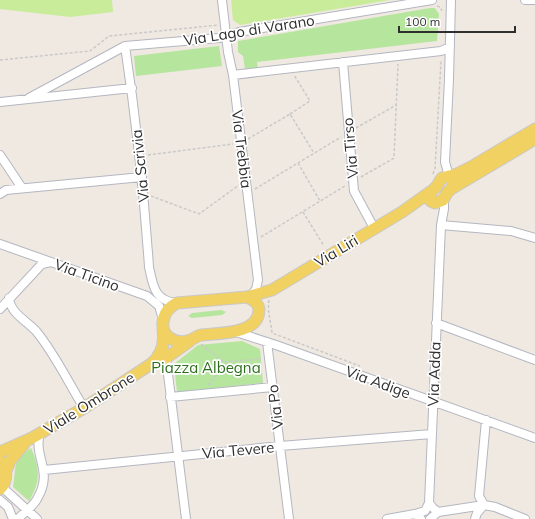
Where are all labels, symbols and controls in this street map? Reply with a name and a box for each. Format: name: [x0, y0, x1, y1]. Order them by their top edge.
scale bar: [399, 8, 515, 34]
street label: Via Lago di Varano: [182, 10, 316, 50]
text: 100 m: [405, 14, 440, 29]
street label: Via Trebbia: [228, 109, 256, 189]
street label: Via Tirso: [338, 117, 362, 179]
street label: Via Scrivia: [127, 129, 153, 203]
street label: Via Liri: [311, 231, 361, 271]
street label: Via Ticino: [52, 254, 122, 296]
street label: Via Adda: [423, 341, 445, 407]
park label: Piazza Albegna: [151, 358, 261, 377]
street label: Via Adige: [343, 361, 413, 403]
street label: Viale Ombrone: [40, 368, 138, 438]
street label: Via Po: [263, 384, 287, 430]
street label: Via Tevere: [201, 437, 275, 463]

